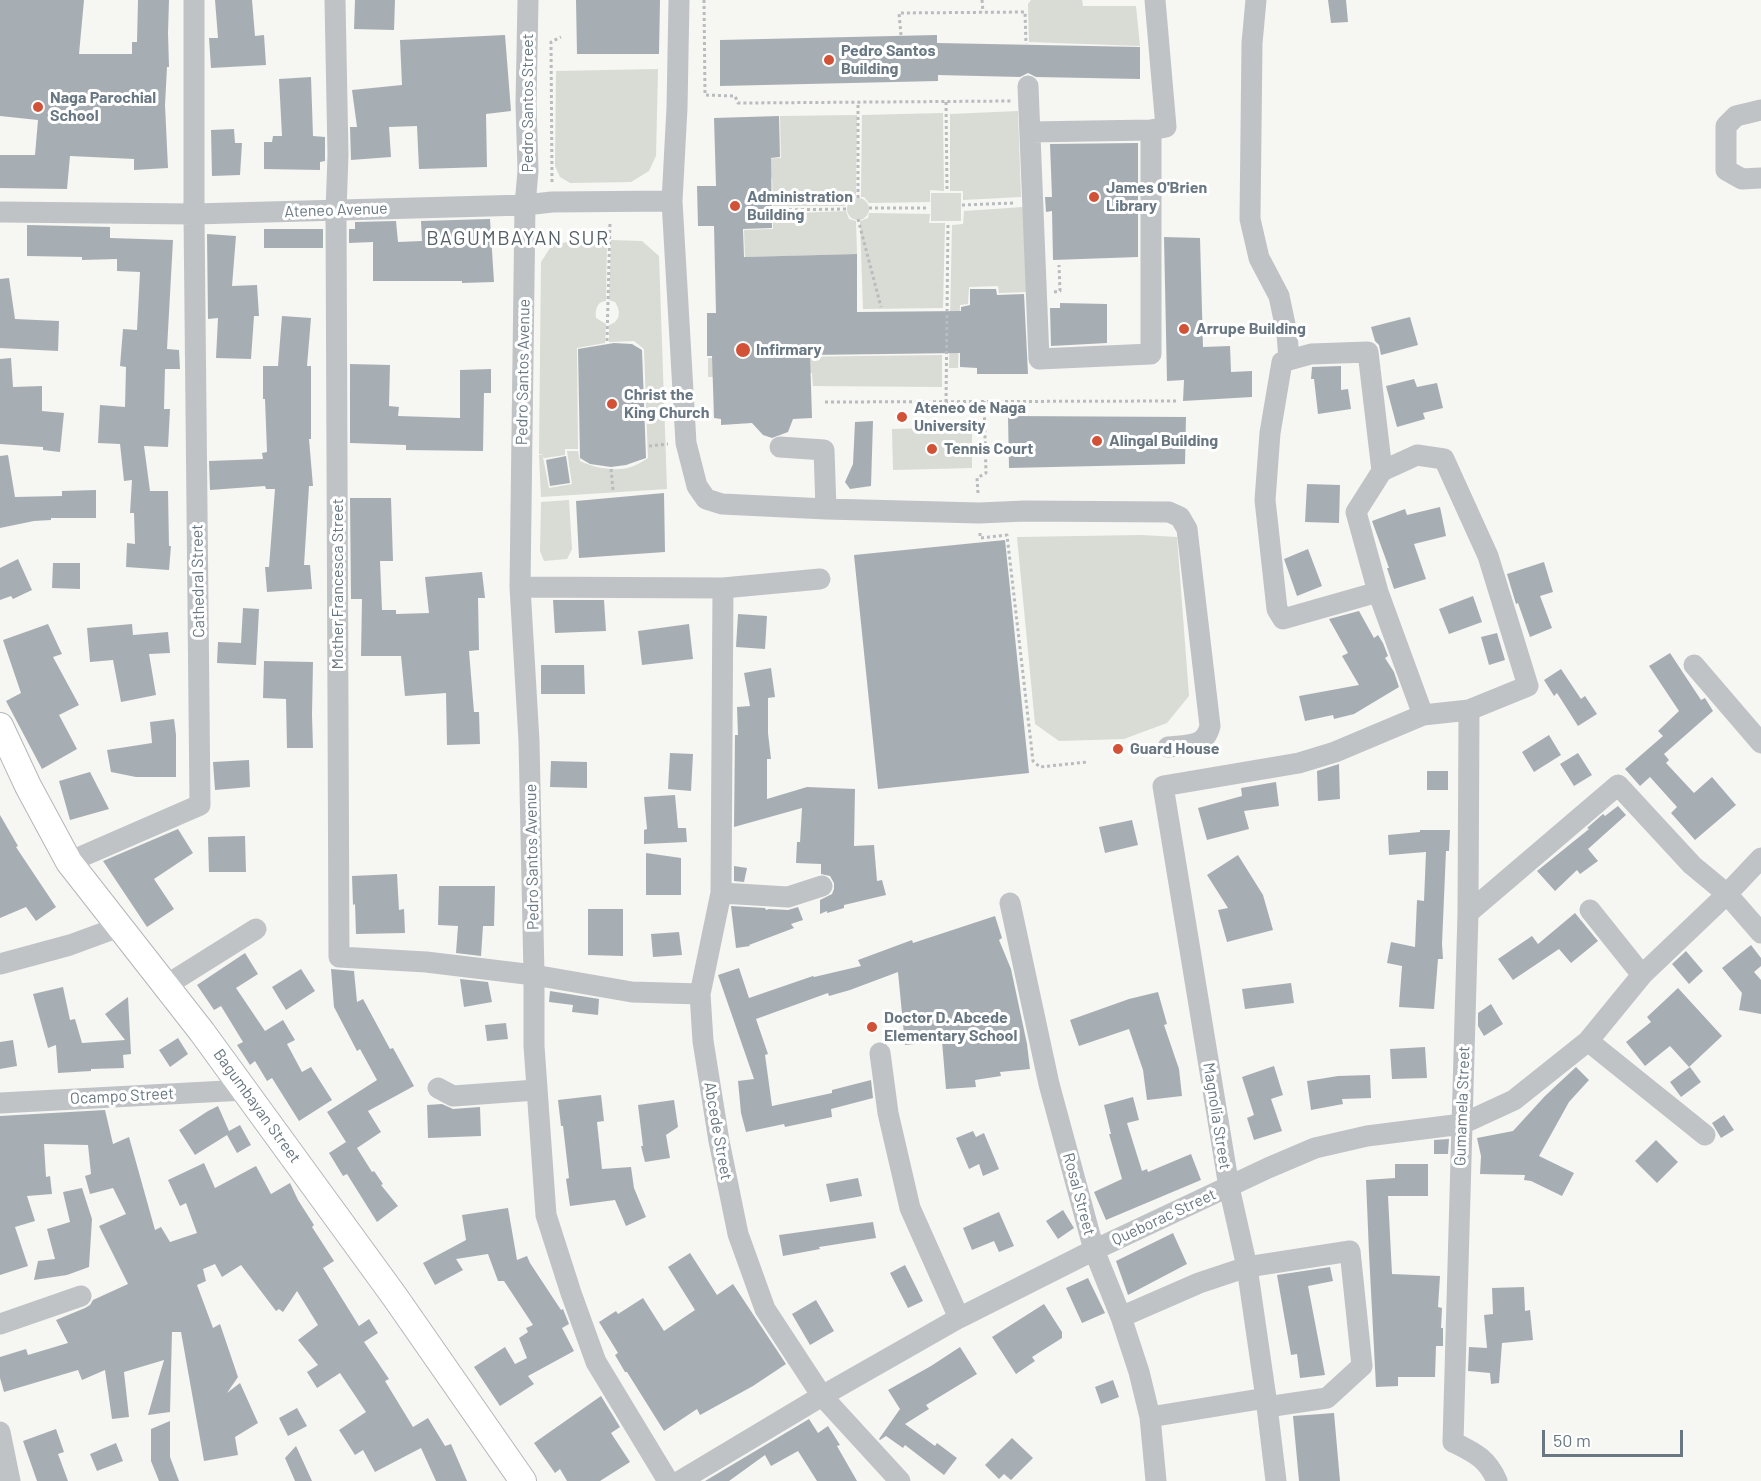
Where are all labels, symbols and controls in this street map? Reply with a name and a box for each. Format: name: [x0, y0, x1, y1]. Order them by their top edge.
street label: Pedro Santos Street: [518, 33, 538, 173]
place label: Pedro Santos Building: [841, 41, 935, 79]
marker: Pedro Santos Building: [822, 53, 836, 67]
place label: Naga Parochial School: [50, 88, 156, 126]
marker: Naga Parochial School: [31, 100, 45, 114]
place label: James O'Brien Library: [1106, 178, 1207, 216]
place label: Administration Building: [747, 187, 853, 225]
marker: James O'Brien Library: [1087, 190, 1101, 204]
street label: Ateneo Avenue: [284, 199, 388, 221]
marker: Administration Building: [728, 199, 742, 213]
district label: BAGUMBAYAN SUR: [426, 226, 610, 250]
street label: Pedro Santos Avenue: [512, 299, 534, 445]
place label: Arrupe Building: [1196, 319, 1306, 339]
marker: Arrupe Building: [1177, 322, 1191, 336]
place label: Infirmary: [756, 340, 822, 360]
marker: Infirmary: [734, 341, 752, 359]
place label: Christ the King Church: [624, 385, 709, 423]
marker: Christ the King Church: [605, 397, 619, 411]
place label: Ateneo de Naga University: [914, 398, 1026, 436]
marker: Ateneo de Naga University: [895, 410, 909, 424]
place label: Alingal Building: [1109, 431, 1218, 451]
marker: Alingal Building: [1090, 434, 1104, 448]
place label: Tennis Court: [944, 439, 1033, 459]
marker: Tennis Court: [925, 442, 939, 456]
street label: Mother Francesca Street: [328, 498, 348, 670]
street label: Cathedral Street: [187, 524, 209, 638]
place label: Guard House: [1130, 739, 1220, 759]
marker: Guard House: [1111, 742, 1125, 756]
street label: Pedro Santos Avenue: [521, 784, 543, 930]
place label: Doctor D. Abcede Elementary School: [884, 1008, 1017, 1046]
marker: Doctor D. Abcede Elementary School: [865, 1020, 879, 1034]
street label: Bagumbayan Street: [209, 1045, 305, 1167]
street label: Gumamela Street: [1450, 1046, 1474, 1166]
street label: Magnolia Street: [1199, 1061, 1235, 1171]
street label: Abcede Street: [700, 1080, 736, 1182]
street label: Ocampo Street: [70, 1084, 174, 1108]
street label: Rosal Street: [1059, 1151, 1099, 1237]
street label: Queborac Street: [1109, 1184, 1219, 1250]
scale bar: [1545, 1418, 1686, 1456]
text: 50 m: [1553, 1429, 1591, 1451]

